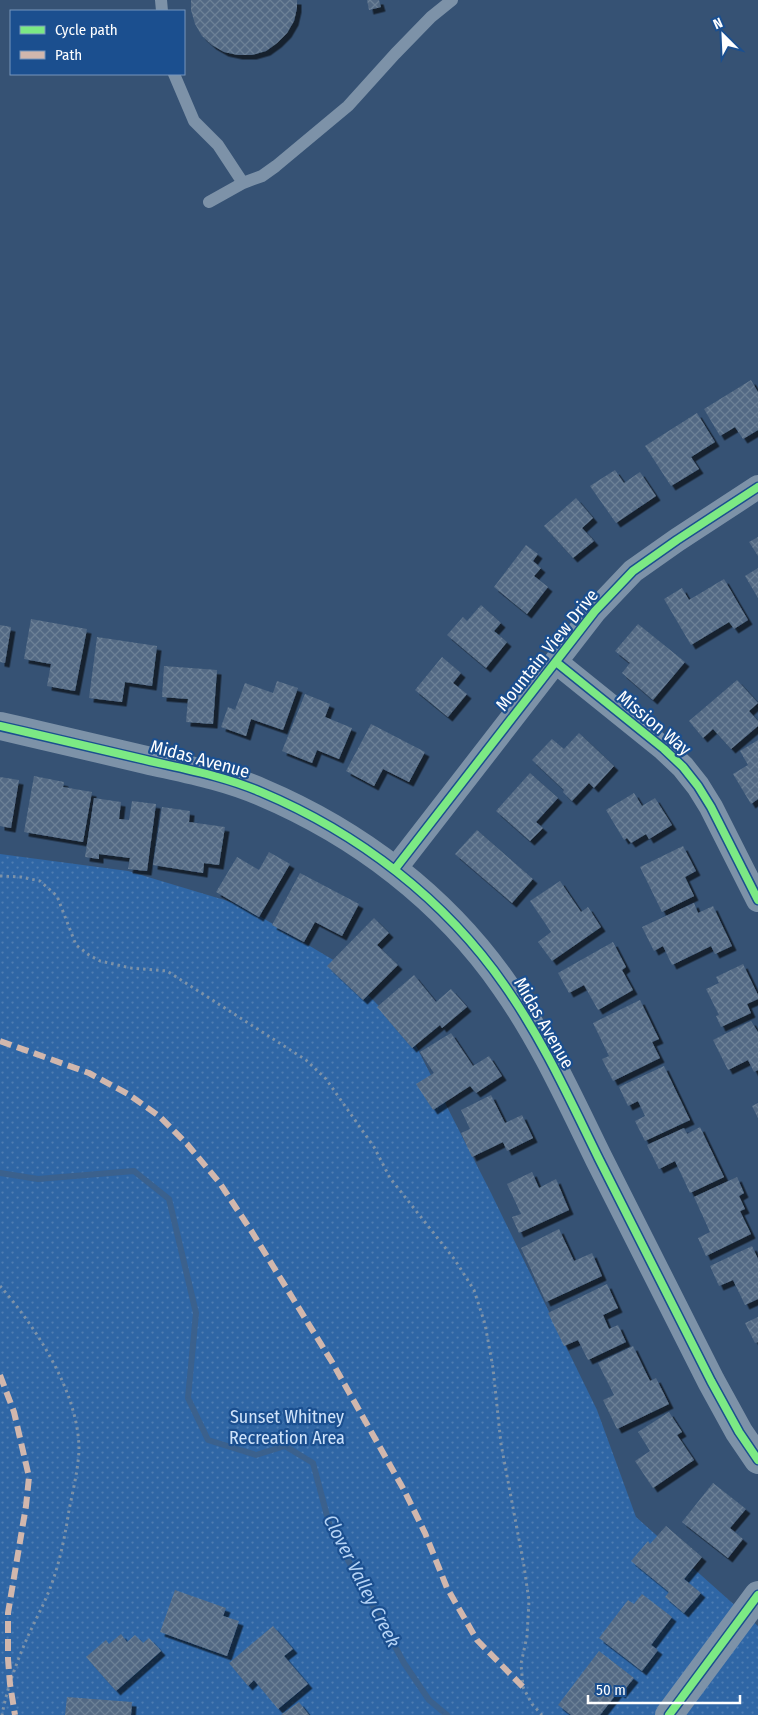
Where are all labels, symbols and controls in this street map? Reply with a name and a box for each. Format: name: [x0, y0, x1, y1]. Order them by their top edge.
legend: [10, 10, 185, 75]
north arrow: [698, 10, 748, 60]
text: N: [711, 14, 725, 33]
text: Cycle path: [55, 21, 118, 39]
text: Path: [55, 46, 82, 64]
street label: Mountain View Drive: [491, 584, 603, 715]
street label: Mission Way: [613, 686, 695, 760]
street label: Midas Avenue: [148, 735, 252, 783]
street label: Midas Avenue: [509, 973, 579, 1073]
park label: Sunset Whitney Recreation Area: [229, 1406, 345, 1449]
water label: Clover Valley Creek: [319, 1511, 405, 1651]
scale bar: [588, 1672, 740, 1704]
text: 50 m: [596, 1681, 626, 1699]

